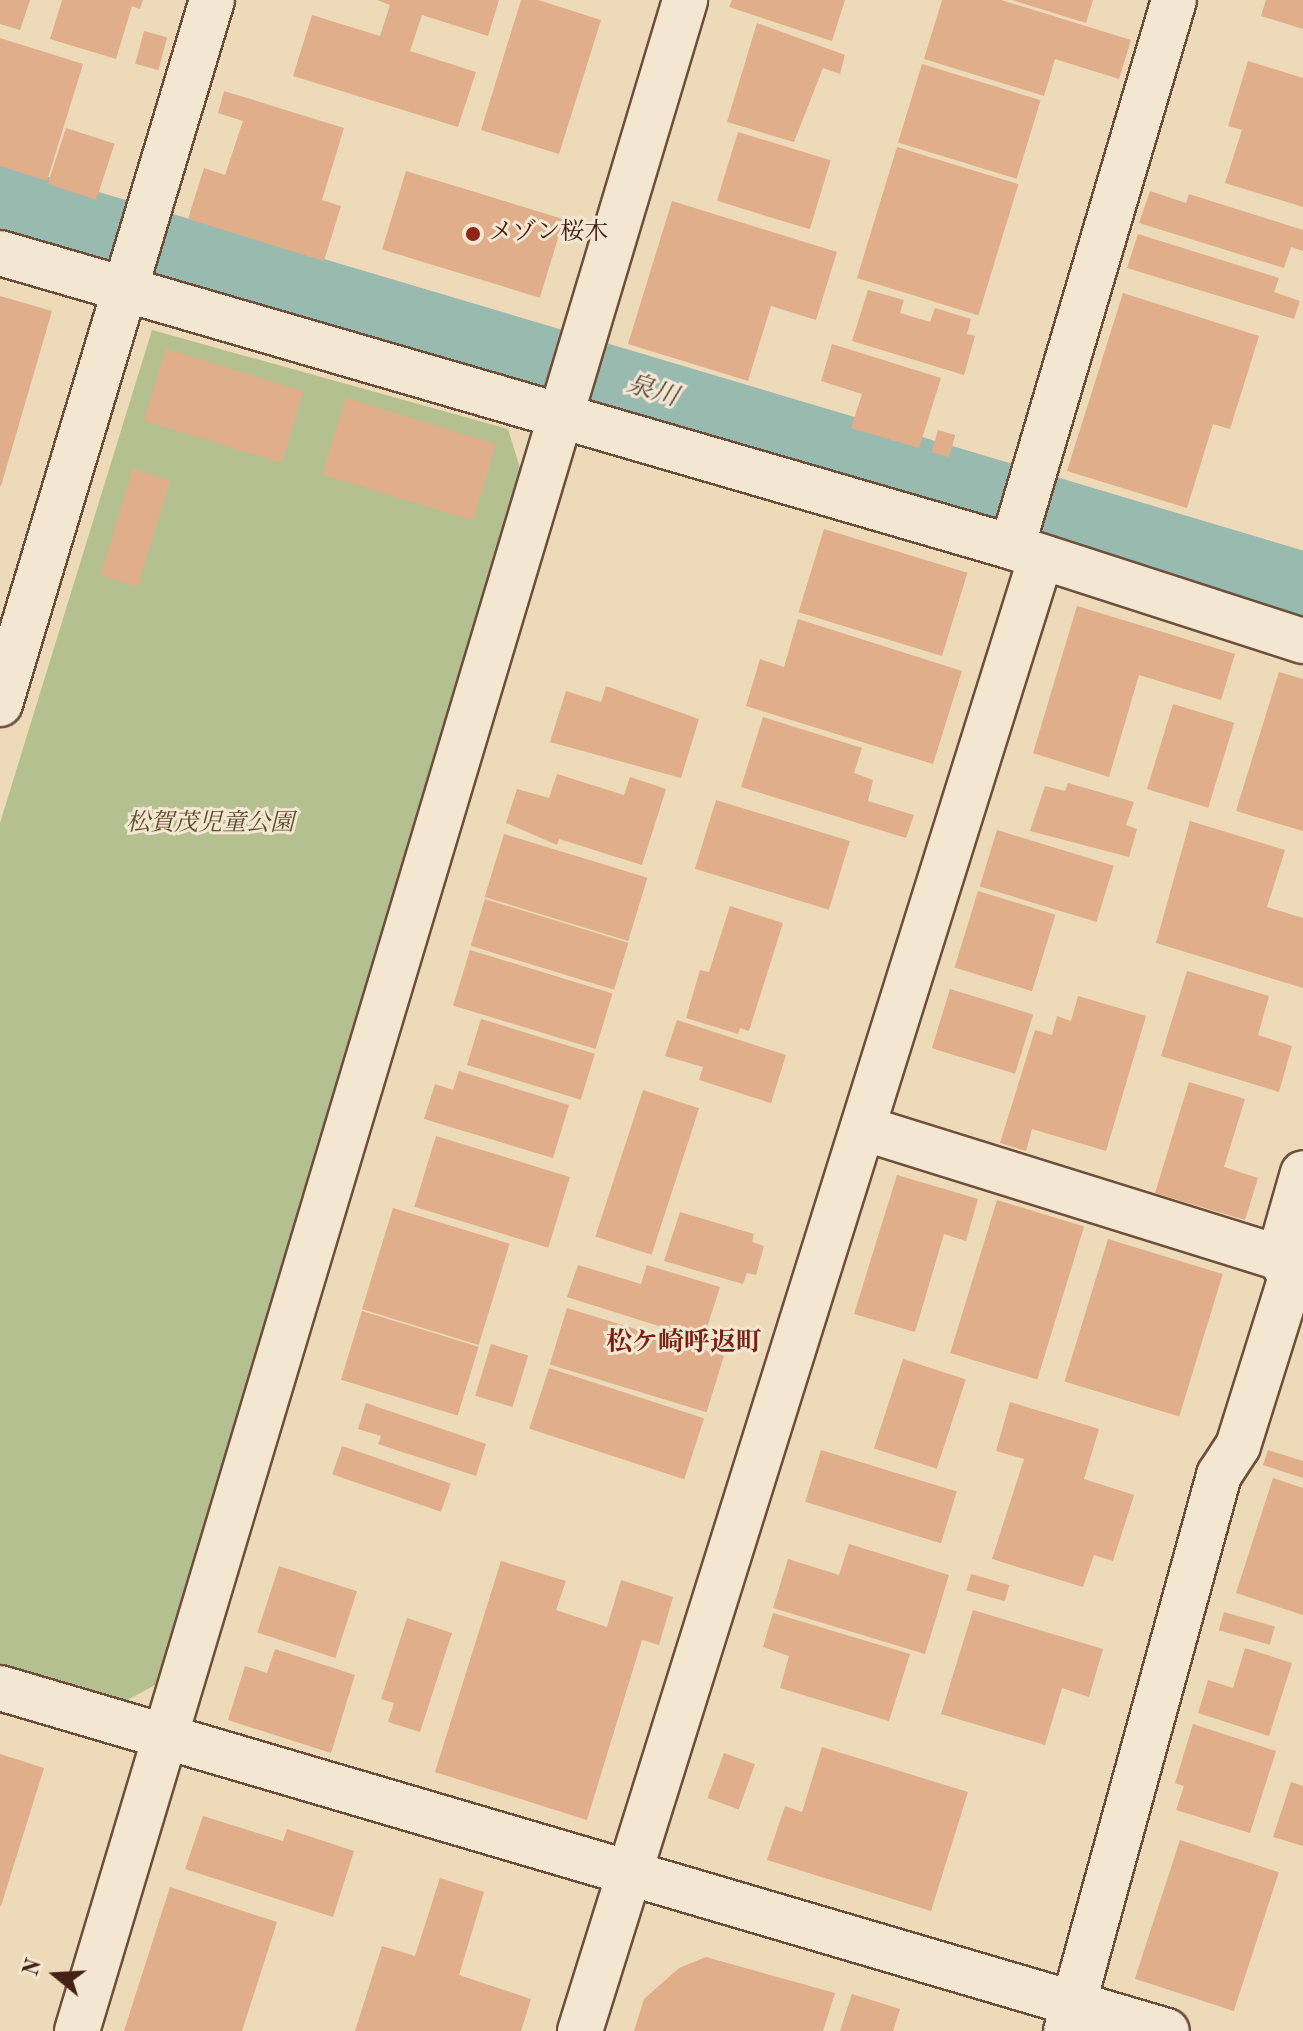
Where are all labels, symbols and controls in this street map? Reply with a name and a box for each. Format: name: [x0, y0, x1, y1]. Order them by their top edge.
place label: メゾン桜木: [489, 220, 609, 248]
marker: メゾン桜木: [464, 225, 482, 243]
water label: 泉川: [623, 369, 681, 415]
park label: 松賀茂児童公園: [126, 811, 294, 839]
district label: 松ケ崎呼返町: [606, 1328, 762, 1360]
north arrow: [16, 1935, 96, 2015]
text: N: [20, 1956, 46, 1979]

